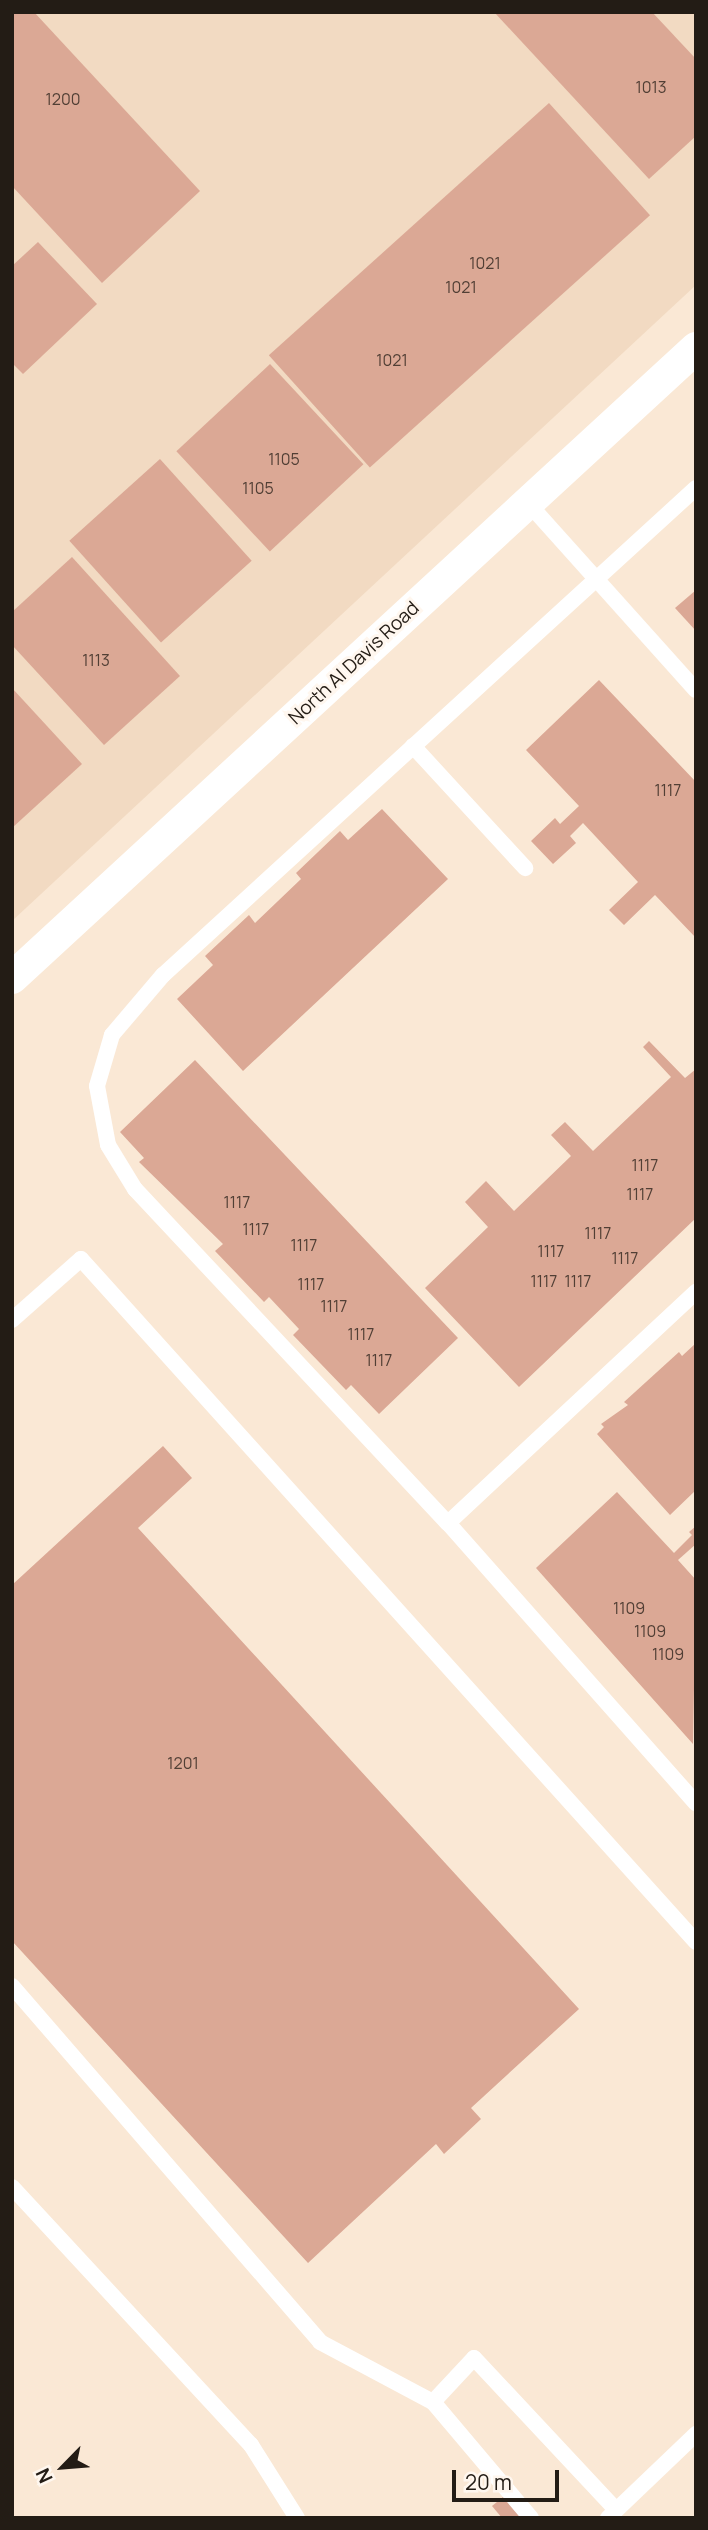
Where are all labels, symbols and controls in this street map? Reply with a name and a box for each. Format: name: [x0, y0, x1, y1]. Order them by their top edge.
house number: 1013: [635, 77, 667, 97]
house number: 1200: [46, 89, 80, 109]
house number: 1021: [469, 253, 501, 273]
house number: 1021: [445, 277, 477, 297]
house number: 1021: [376, 350, 408, 370]
house number: 1105: [268, 449, 300, 469]
house number: 1105: [242, 478, 274, 498]
street label: North Al Davis Road: [284, 597, 424, 729]
house number: 1113: [82, 650, 110, 670]
house number: 1117: [655, 780, 681, 800]
house number: 1117: [632, 1155, 658, 1175]
house number: 1117: [627, 1184, 653, 1204]
house number: 1117: [224, 1192, 250, 1212]
house number: 1117: [243, 1219, 269, 1239]
house number: 1117: [585, 1223, 611, 1243]
house number: 1117: [291, 1235, 317, 1255]
house number: 1117: [538, 1241, 564, 1261]
house number: 1117: [612, 1248, 638, 1268]
house number: 1117: [531, 1271, 557, 1291]
house number: 1117: [565, 1271, 591, 1291]
house number: 1117: [298, 1274, 324, 1294]
house number: 1117: [321, 1296, 347, 1316]
house number: 1117: [348, 1324, 374, 1344]
house number: 1117: [366, 1350, 392, 1370]
house number: 1109: [613, 1598, 645, 1618]
house number: 1109: [634, 1621, 666, 1641]
house number: 1109: [652, 1644, 684, 1664]
house number: 1201: [167, 1753, 199, 1773]
north arrow: [28, 2432, 98, 2502]
scale bar: [456, 2456, 563, 2500]
text: N: [29, 2464, 59, 2488]
text: 20 m: [465, 2468, 512, 2496]

